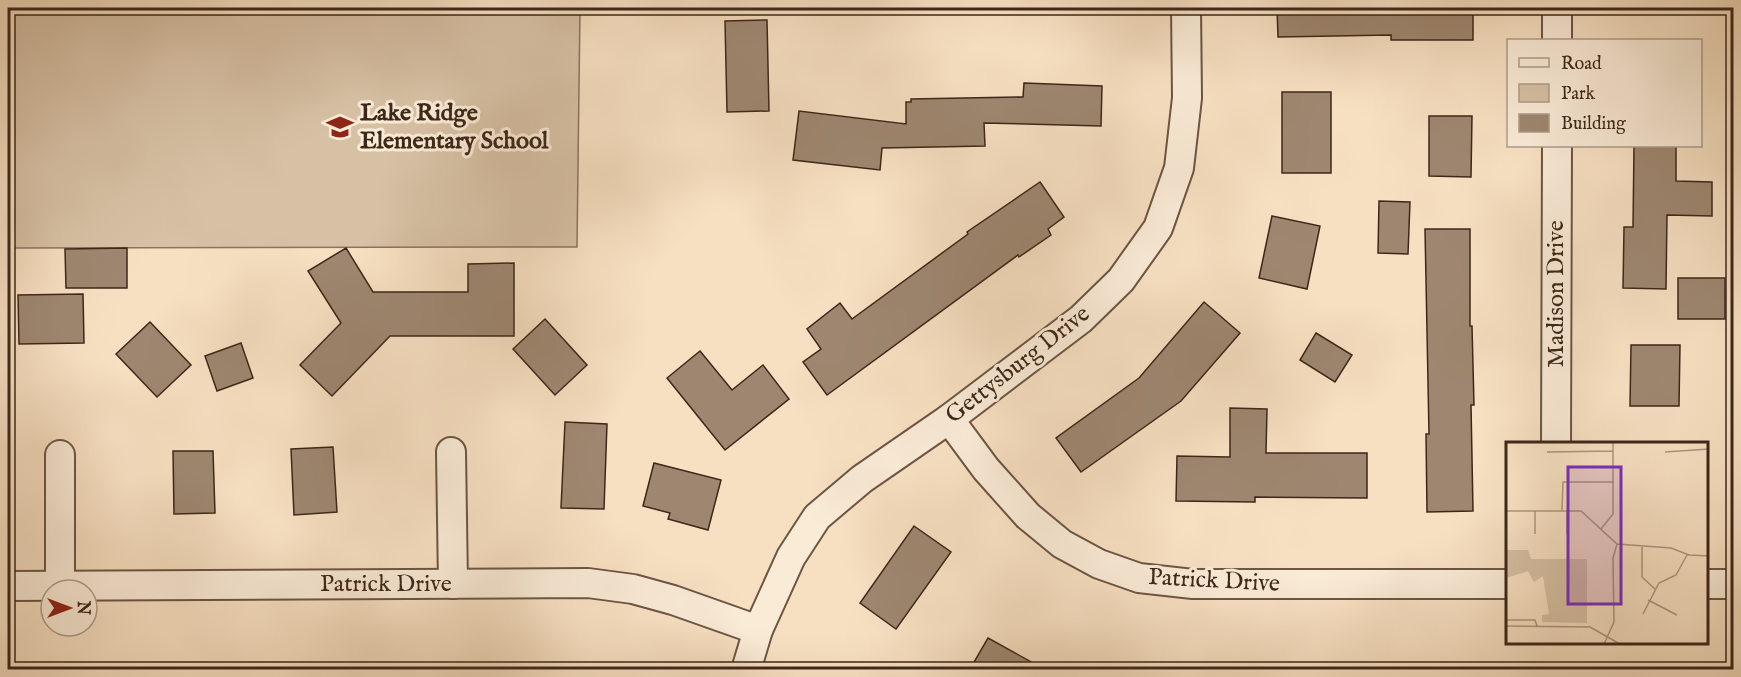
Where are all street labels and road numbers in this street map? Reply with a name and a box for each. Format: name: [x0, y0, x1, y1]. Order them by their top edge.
street label: Madison Drive: [1541, 220, 1572, 368]
street label: Gettysburg Drive: [940, 299, 1096, 431]
street label: Patrick Drive: [1147, 562, 1281, 600]
street label: Patrick Drive: [320, 569, 452, 600]

